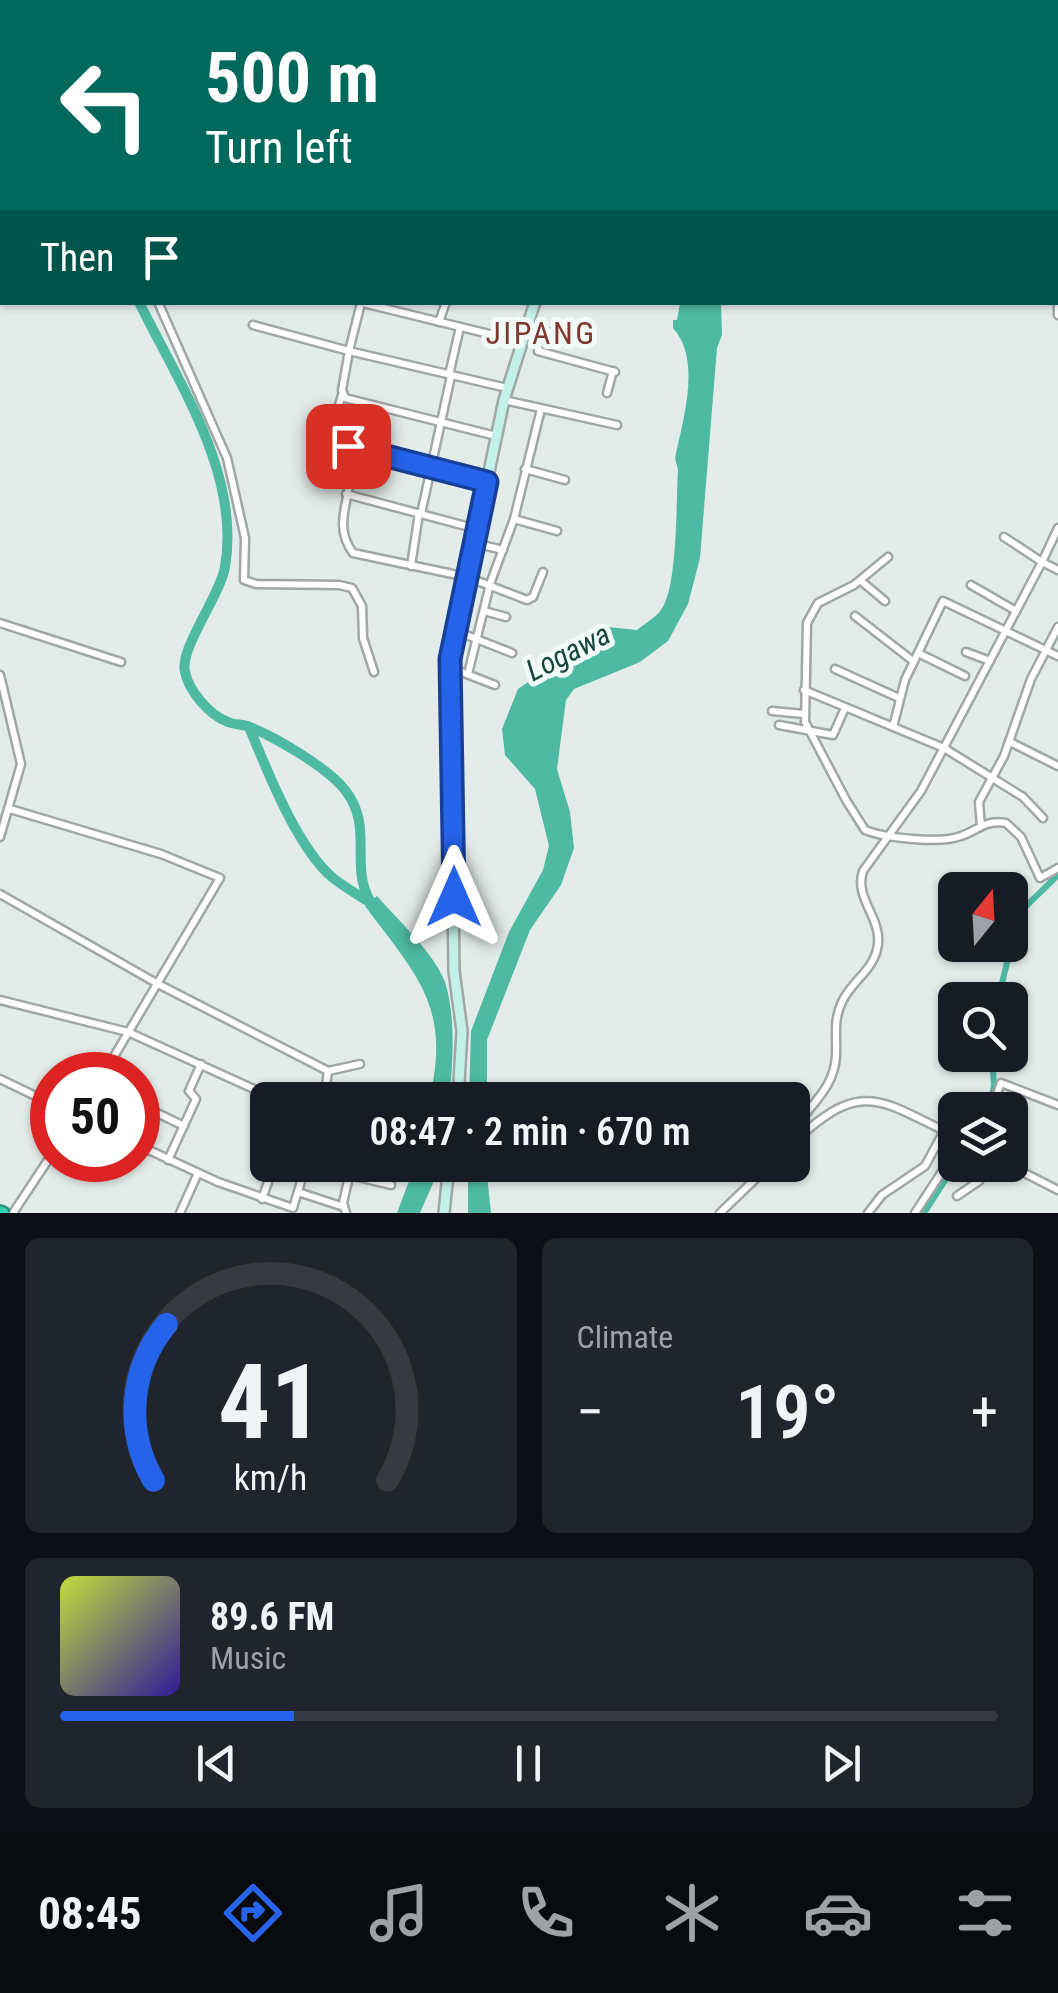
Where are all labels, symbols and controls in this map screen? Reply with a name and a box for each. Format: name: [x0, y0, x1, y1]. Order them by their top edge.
text: 500 m: [205, 37, 379, 119]
icon: left: [40, 40, 170, 170]
text: Turn left: [205, 121, 353, 174]
icon: arrive: [134, 230, 189, 285]
text: Then: [40, 236, 114, 280]
district label: JIPANG: [485, 314, 597, 352]
pin: [306, 404, 391, 489]
icon: arrive: [321, 419, 376, 474]
water label: Logawa: [520, 616, 616, 688]
position arrow: [402, 845, 506, 949]
north arrow: [938, 872, 1028, 962]
map controls: [938, 872, 1028, 1182]
button: search: [938, 982, 1028, 1072]
speed limit sign: 50: [30, 1052, 160, 1182]
button: layers: [938, 1092, 1028, 1182]
text: 08:47 · 2 min · 670 m: [370, 1110, 690, 1154]
text: Climate: [577, 1318, 673, 1356]
text: 41: [218, 1342, 323, 1463]
text: 19°: [735, 1368, 840, 1456]
text: −: [577, 1380, 604, 1444]
text: +: [971, 1380, 998, 1444]
text: km/h: [234, 1457, 308, 1499]
text: 89.6 FM: [210, 1595, 334, 1639]
text: Music: [210, 1639, 286, 1677]
icon: previous: [189, 1736, 244, 1791]
icon: pause: [501, 1736, 556, 1791]
icon: next: [814, 1736, 869, 1791]
icon: directions: [218, 1878, 288, 1948]
icon: music: [364, 1878, 434, 1948]
icon: phone: [511, 1878, 581, 1948]
icon: climate: [657, 1878, 727, 1948]
icon: car: [803, 1878, 873, 1948]
icon: filters: [950, 1878, 1020, 1948]
text: 08:45: [38, 1887, 141, 1940]

